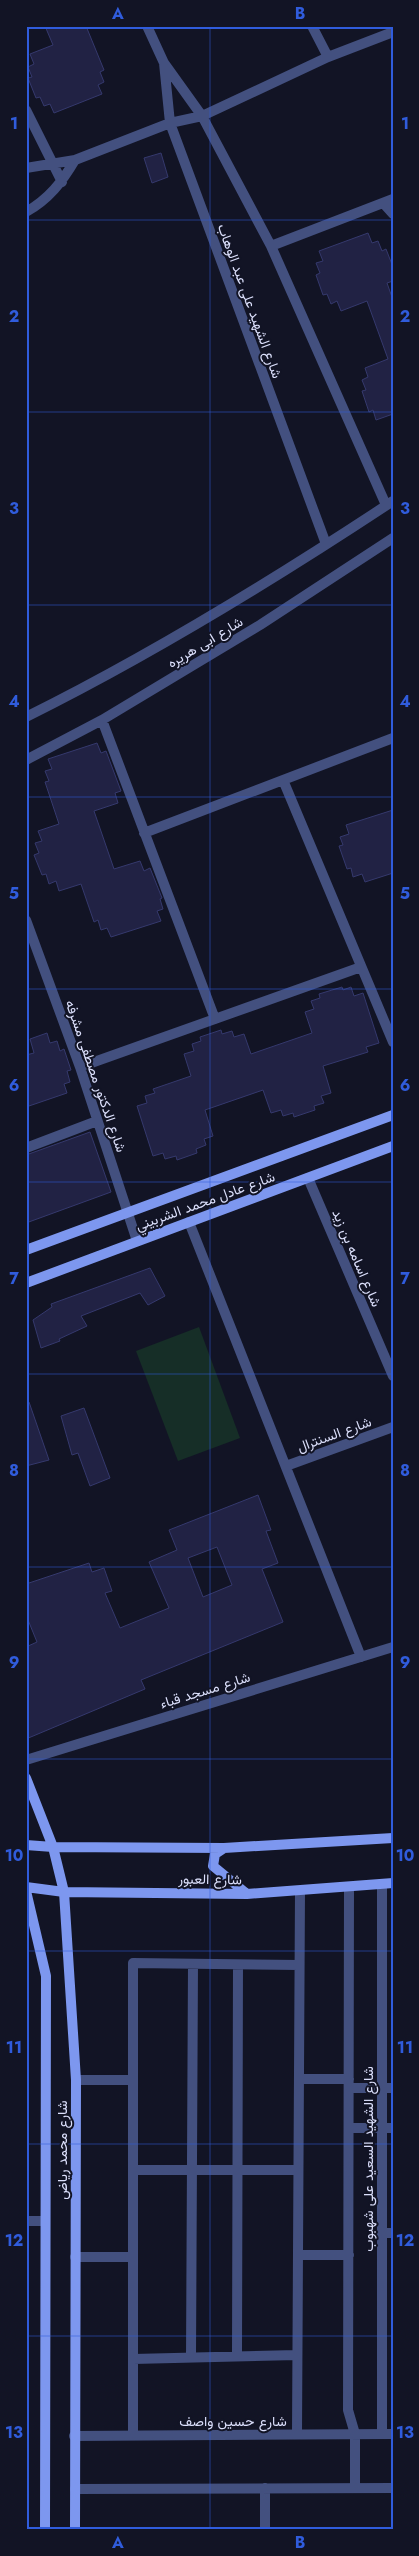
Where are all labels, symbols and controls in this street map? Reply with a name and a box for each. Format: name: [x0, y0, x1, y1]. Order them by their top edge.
text: A: [111, 2, 124, 25]
text: B: [295, 2, 305, 25]
text: 1: [10, 112, 18, 135]
text: 1: [401, 112, 409, 135]
street label: شارع الشهيد على عبد الوهاب: [212, 221, 287, 381]
text: 2: [9, 305, 19, 328]
text: 2: [400, 305, 410, 328]
text: 3: [9, 497, 19, 520]
text: 3: [400, 497, 410, 520]
street label: شارع ابى هريره: [163, 612, 247, 673]
text: 4: [8, 690, 20, 713]
text: 4: [399, 690, 411, 713]
text: 5: [9, 882, 19, 905]
text: 5: [400, 882, 410, 905]
street label: شارع الدكتور مصطفى مشرفه: [60, 997, 131, 1155]
text: 6: [9, 1074, 19, 1097]
text: 6: [400, 1074, 410, 1097]
street label: شارع عادل محمد الشربيني: [132, 1166, 278, 1237]
street label: شارع اسامه بن زيد: [327, 1206, 387, 1310]
text: 7: [9, 1267, 19, 1290]
text: 7: [400, 1267, 410, 1290]
street label: شارع السنترال: [294, 1411, 374, 1458]
text: 8: [9, 1459, 19, 1482]
text: 8: [400, 1459, 410, 1482]
text: 9: [9, 1651, 19, 1674]
text: 9: [400, 1651, 410, 1674]
street label: شارع مسجد قباء: [157, 1667, 253, 1714]
text: 10: [5, 1844, 23, 1867]
text: 10: [396, 1844, 414, 1867]
street label: شارع العبور: [177, 1868, 242, 1891]
text: 11: [6, 2036, 22, 2059]
text: 11: [397, 2036, 413, 2059]
street label: شارع الشهيد السعيد على شهبوب: [358, 2066, 379, 2252]
street label: شارع محمد رياض: [52, 2100, 73, 2200]
text: 12: [5, 2229, 23, 2252]
text: 12: [396, 2229, 414, 2252]
street label: شارع حسين واصف: [179, 2411, 287, 2432]
text: 13: [5, 2421, 23, 2444]
text: 13: [396, 2421, 414, 2444]
text: A: [111, 2531, 124, 2554]
text: B: [295, 2531, 305, 2554]

